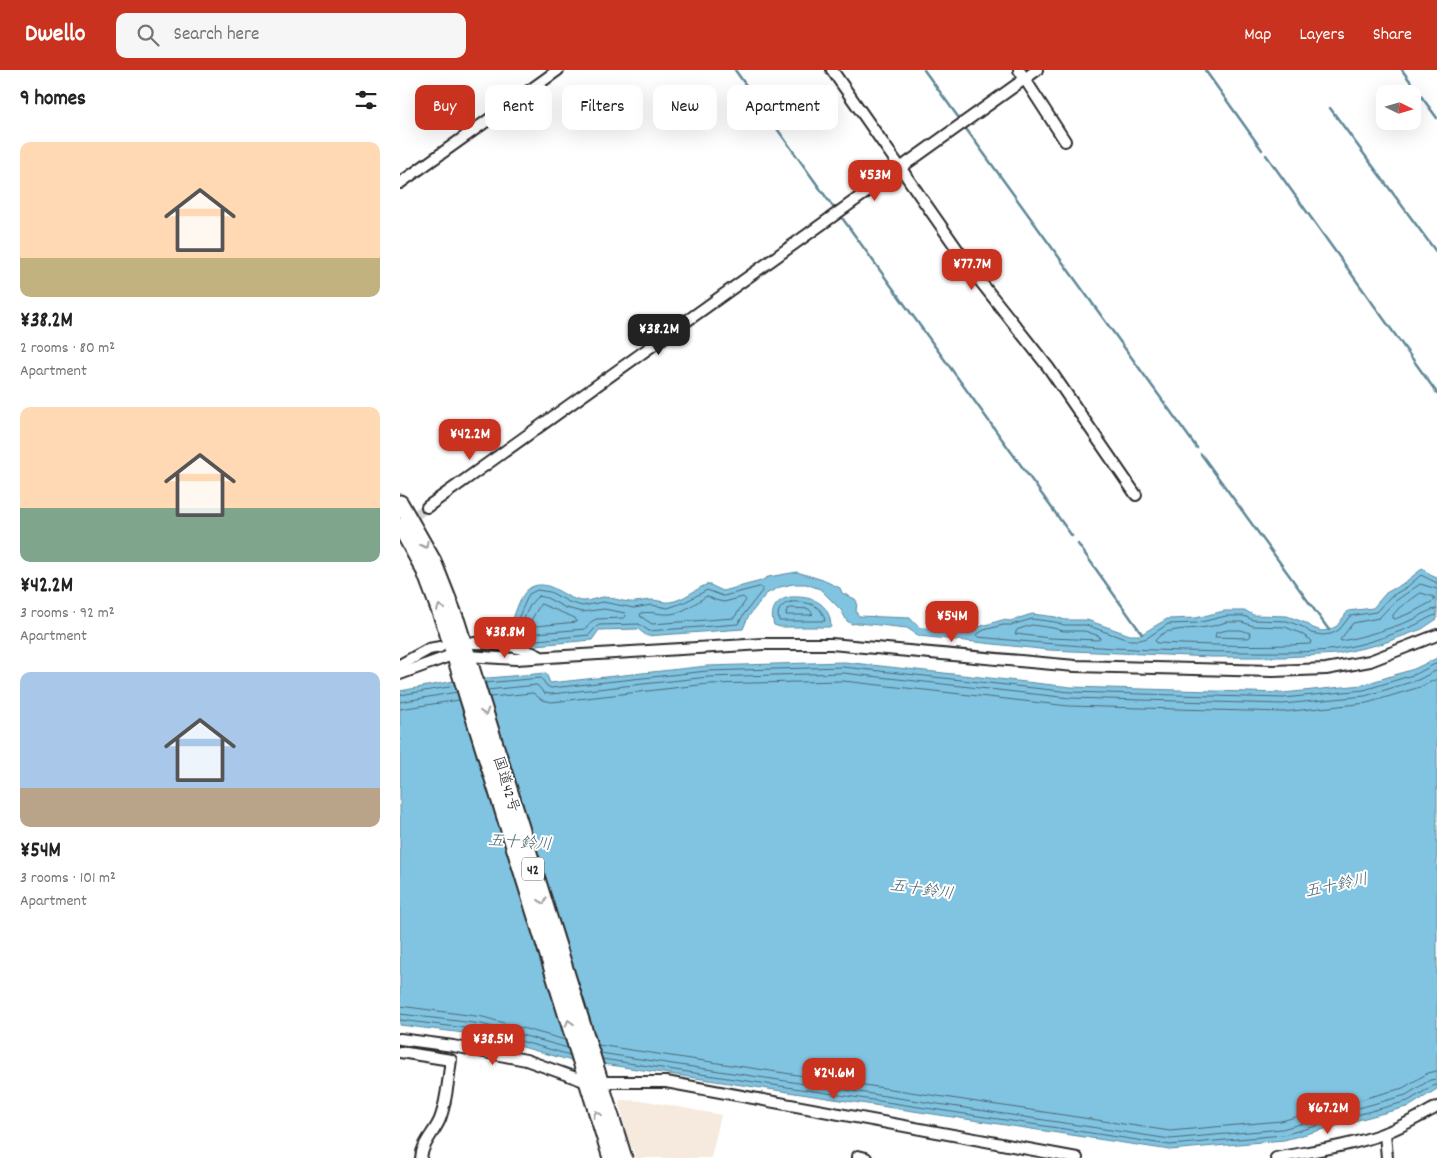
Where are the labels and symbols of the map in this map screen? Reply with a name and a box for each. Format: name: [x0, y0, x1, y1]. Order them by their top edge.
north arrow: [1376, 85, 1421, 130]
pin: ¥53M: [845, 160, 905, 202]
pin: ¥77.7M: [931, 248, 1013, 291]
pin: ¥38.2M: [618, 314, 700, 356]
pin: ¥42.2M: [429, 418, 511, 461]
one-way arrow: [418, 540, 428, 549]
pin: ¥54M: [922, 600, 982, 643]
one-way arrow: [435, 604, 445, 613]
pin: ¥38.8M: [464, 616, 546, 659]
one-way arrow: [479, 708, 489, 716]
street label: 国道42号: [486, 754, 524, 815]
water label: 五十鈴川: [487, 830, 553, 857]
road number: 42: [522, 858, 544, 881]
water label: 五十鈴川: [1303, 869, 1370, 904]
water label: 五十鈴川: [888, 875, 955, 906]
one-way arrow: [538, 896, 548, 905]
one-way arrow: [565, 1020, 575, 1028]
pin: ¥38.5M: [452, 1024, 534, 1066]
pin: ¥24.6M: [793, 1058, 875, 1100]
pin: ¥67.2M: [1287, 1092, 1369, 1135]
one-way arrow: [593, 1110, 603, 1119]

